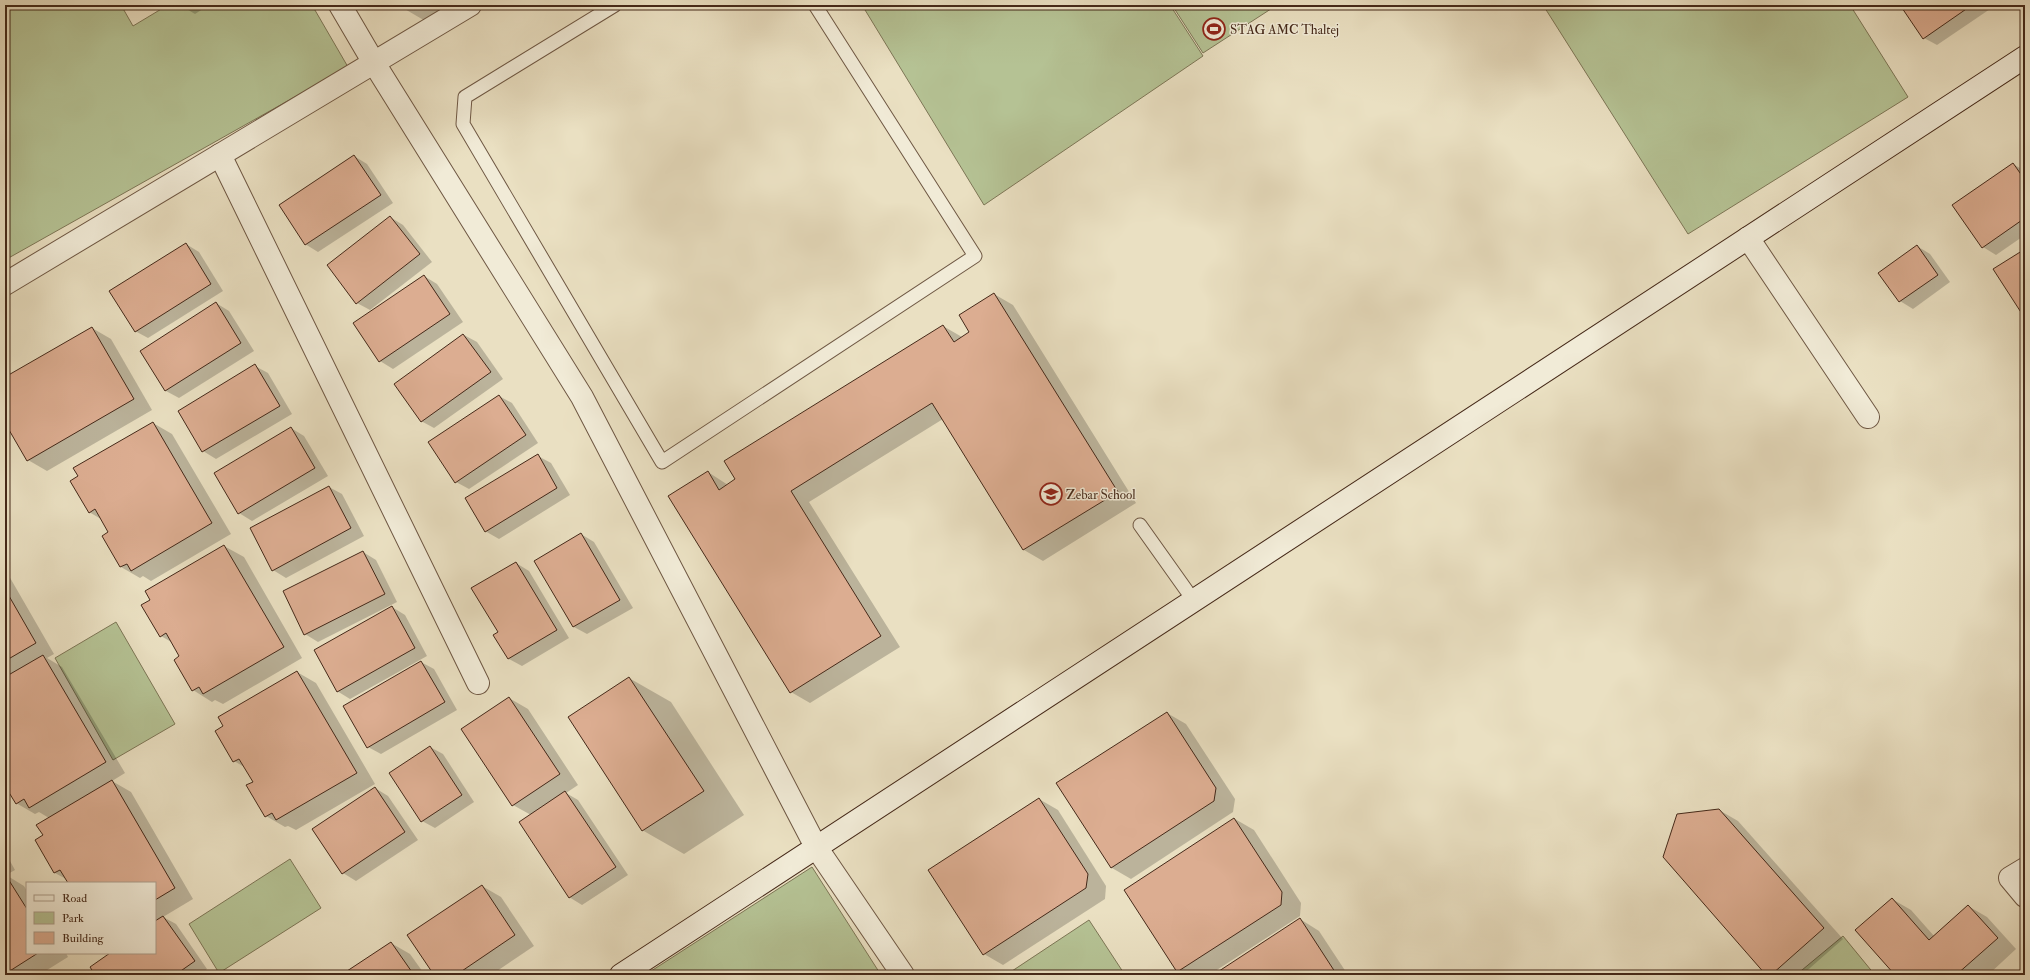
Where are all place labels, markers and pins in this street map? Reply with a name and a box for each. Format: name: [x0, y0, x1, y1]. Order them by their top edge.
sports icon: STAG AMC Thaltej: [1201, 16, 1227, 42]
place label: STAG AMC Thaltej: [1230, 22, 1339, 38]
school or university icon: Zebar School: [1038, 481, 1064, 507]
place label: Zebar School: [1066, 487, 1136, 503]

